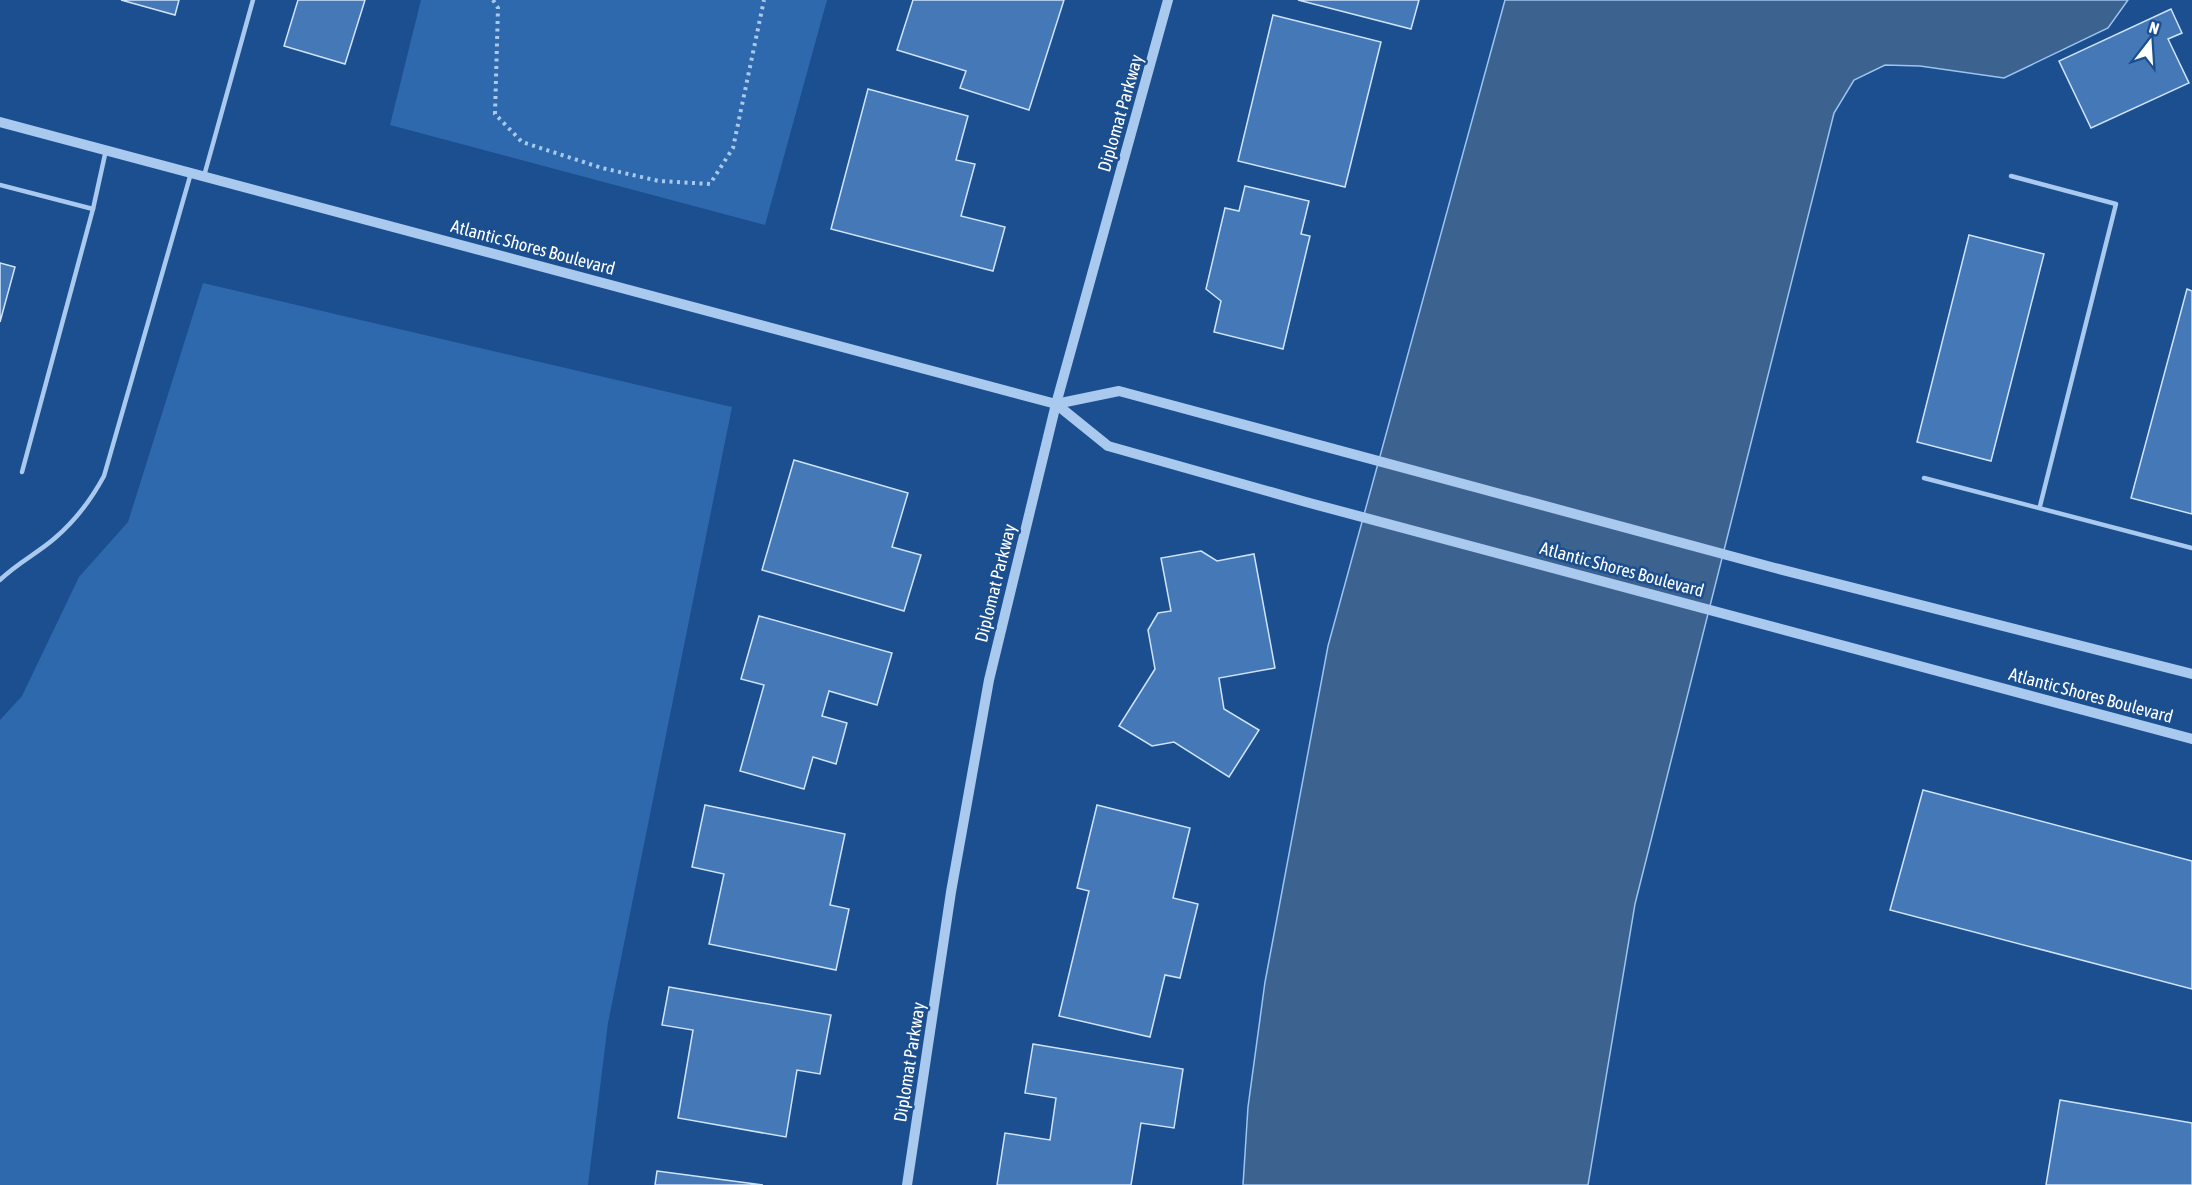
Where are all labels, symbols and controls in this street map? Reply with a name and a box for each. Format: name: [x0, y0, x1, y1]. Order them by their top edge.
north arrow: [2120, 12, 2180, 72]
text: N: [2147, 18, 2162, 38]
street label: Diplomat Parkway: [1093, 52, 1147, 174]
street label: Atlantic Shores Boulevard: [449, 215, 617, 279]
street label: Diplomat Parkway: [970, 522, 1020, 644]
street label: Atlantic Shores Boulevard: [1538, 537, 1706, 601]
street label: Atlantic Shores Boulevard: [2007, 663, 2175, 727]
street label: Diplomat Parkway: [889, 1001, 929, 1123]

